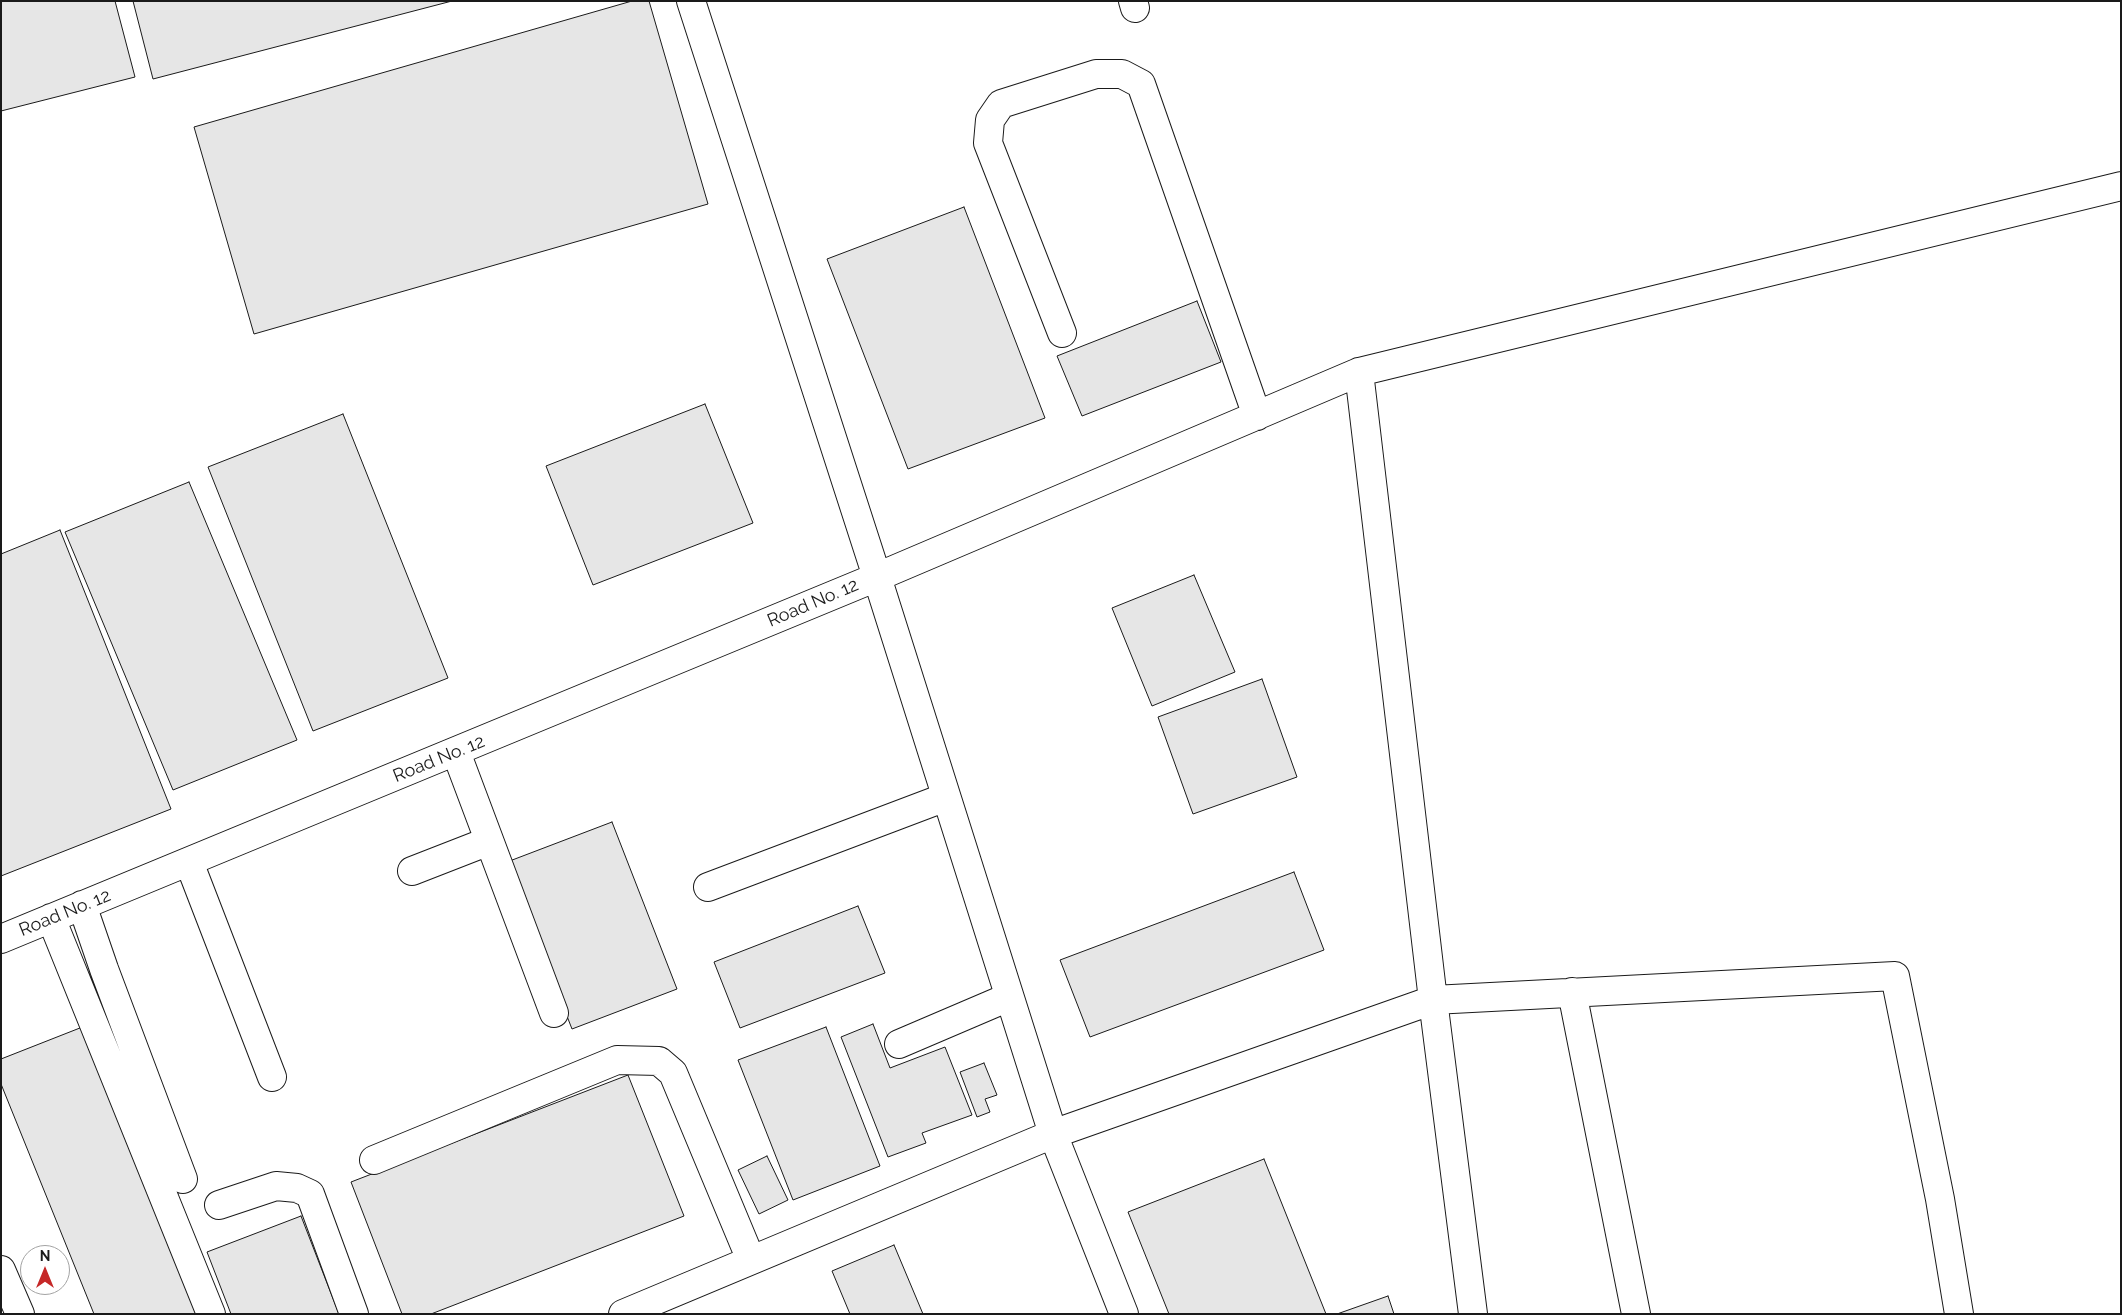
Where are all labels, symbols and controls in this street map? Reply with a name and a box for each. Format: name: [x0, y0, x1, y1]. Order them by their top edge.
street label: Road No. 12: [764, 574, 862, 632]
street label: Road No. 12: [390, 731, 488, 787]
street label: Road No. 12: [16, 885, 114, 941]
north arrow: [20, 1245, 70, 1295]
text: N: [40, 1248, 50, 1264]

